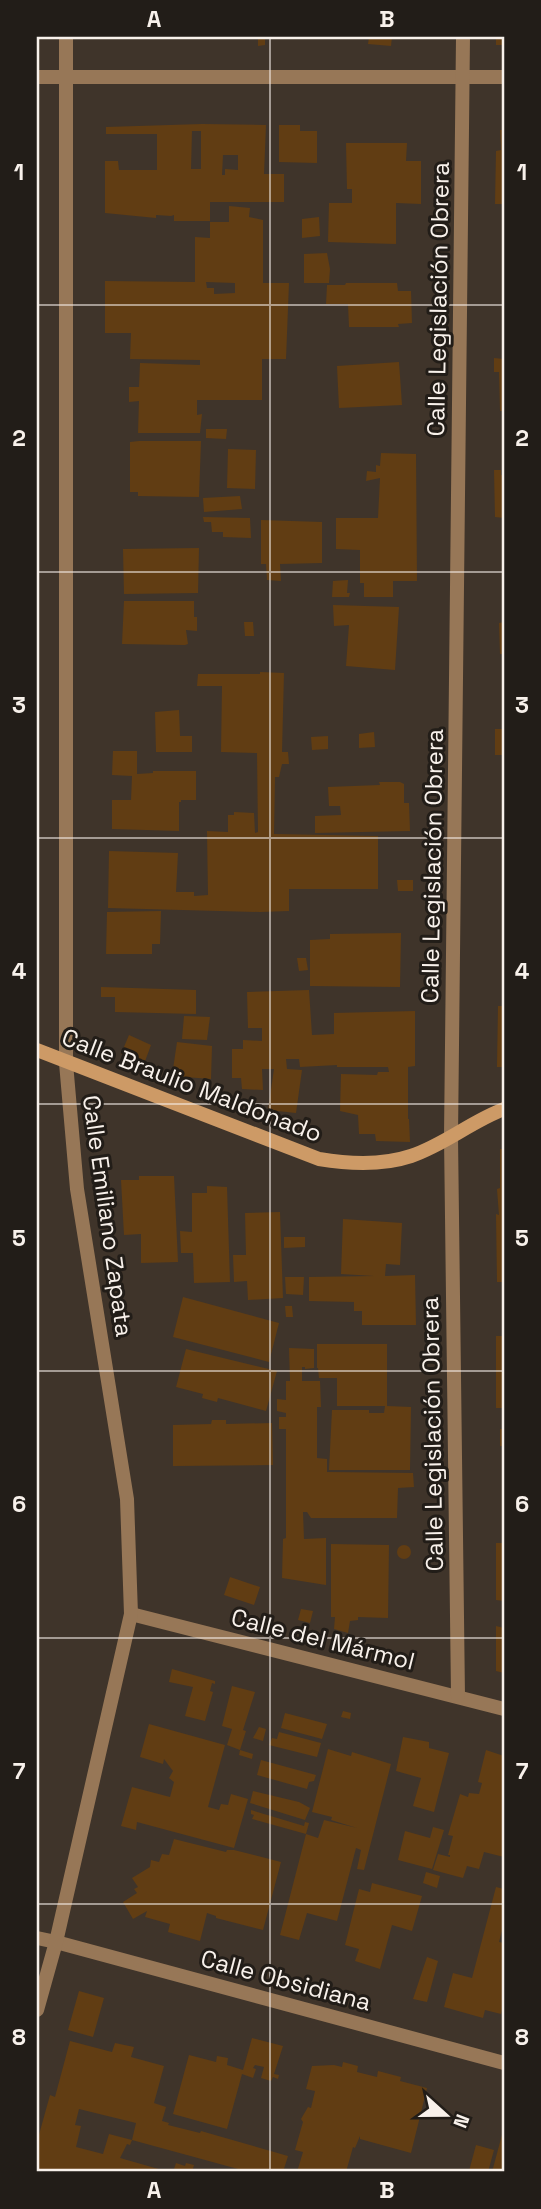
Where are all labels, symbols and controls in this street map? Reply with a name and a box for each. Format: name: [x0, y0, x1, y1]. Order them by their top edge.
text: A: [147, 4, 162, 34]
text: B: [379, 4, 395, 34]
text: 1: [14, 157, 24, 187]
text: 1: [517, 157, 527, 187]
street label: Calle Legislación Obrera: [420, 161, 456, 437]
text: 2: [12, 423, 26, 453]
text: 2: [515, 423, 529, 453]
text: 3: [12, 690, 26, 720]
text: 3: [515, 690, 529, 720]
street label: Calle Legislación Obrera: [414, 728, 450, 1004]
text: 4: [12, 956, 27, 986]
text: 4: [515, 956, 530, 986]
street label: Calle Braulio Maldonado: [58, 1021, 326, 1149]
street label: Calle Emiliano Zapata: [76, 1093, 140, 1339]
text: 5: [12, 1223, 26, 1253]
text: 5: [515, 1223, 529, 1253]
street label: Calle Legislación Obrera: [414, 1296, 450, 1572]
text: 6: [12, 1489, 26, 1519]
text: 6: [515, 1489, 529, 1519]
street label: Calle del Mármol: [228, 1601, 418, 1677]
text: 7: [13, 1756, 26, 1786]
text: 7: [516, 1756, 529, 1786]
street label: Calle Obsidiana: [197, 1942, 375, 2018]
text: 8: [12, 2022, 26, 2052]
text: 8: [515, 2022, 529, 2052]
north arrow: [412, 2080, 482, 2150]
text: N: [447, 2110, 475, 2131]
text: A: [147, 2175, 162, 2205]
text: B: [379, 2175, 395, 2205]

